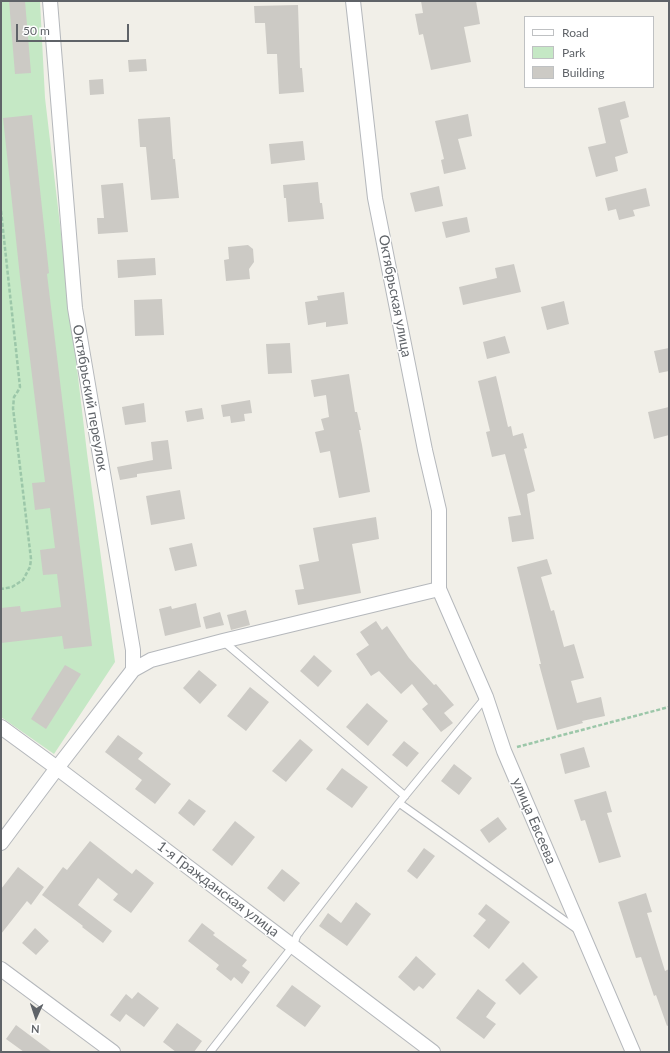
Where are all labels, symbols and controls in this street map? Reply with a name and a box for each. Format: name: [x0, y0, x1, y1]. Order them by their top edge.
scale bar: [18, 16, 131, 42]
legend: [524, 16, 654, 88]
text: 50 m: [23, 23, 50, 38]
text: Road: [562, 25, 589, 40]
text: Park: [562, 45, 585, 60]
text: Building: [562, 65, 605, 80]
street label: Октябрьская улица: [375, 233, 415, 359]
street label: Октябрьский переулок: [69, 323, 111, 473]
street label: улица Евсеева: [508, 775, 560, 867]
street label: 1-я Гражданская улица: [154, 838, 282, 940]
north arrow: [16, 997, 56, 1037]
text: N: [31, 1023, 40, 1036]

